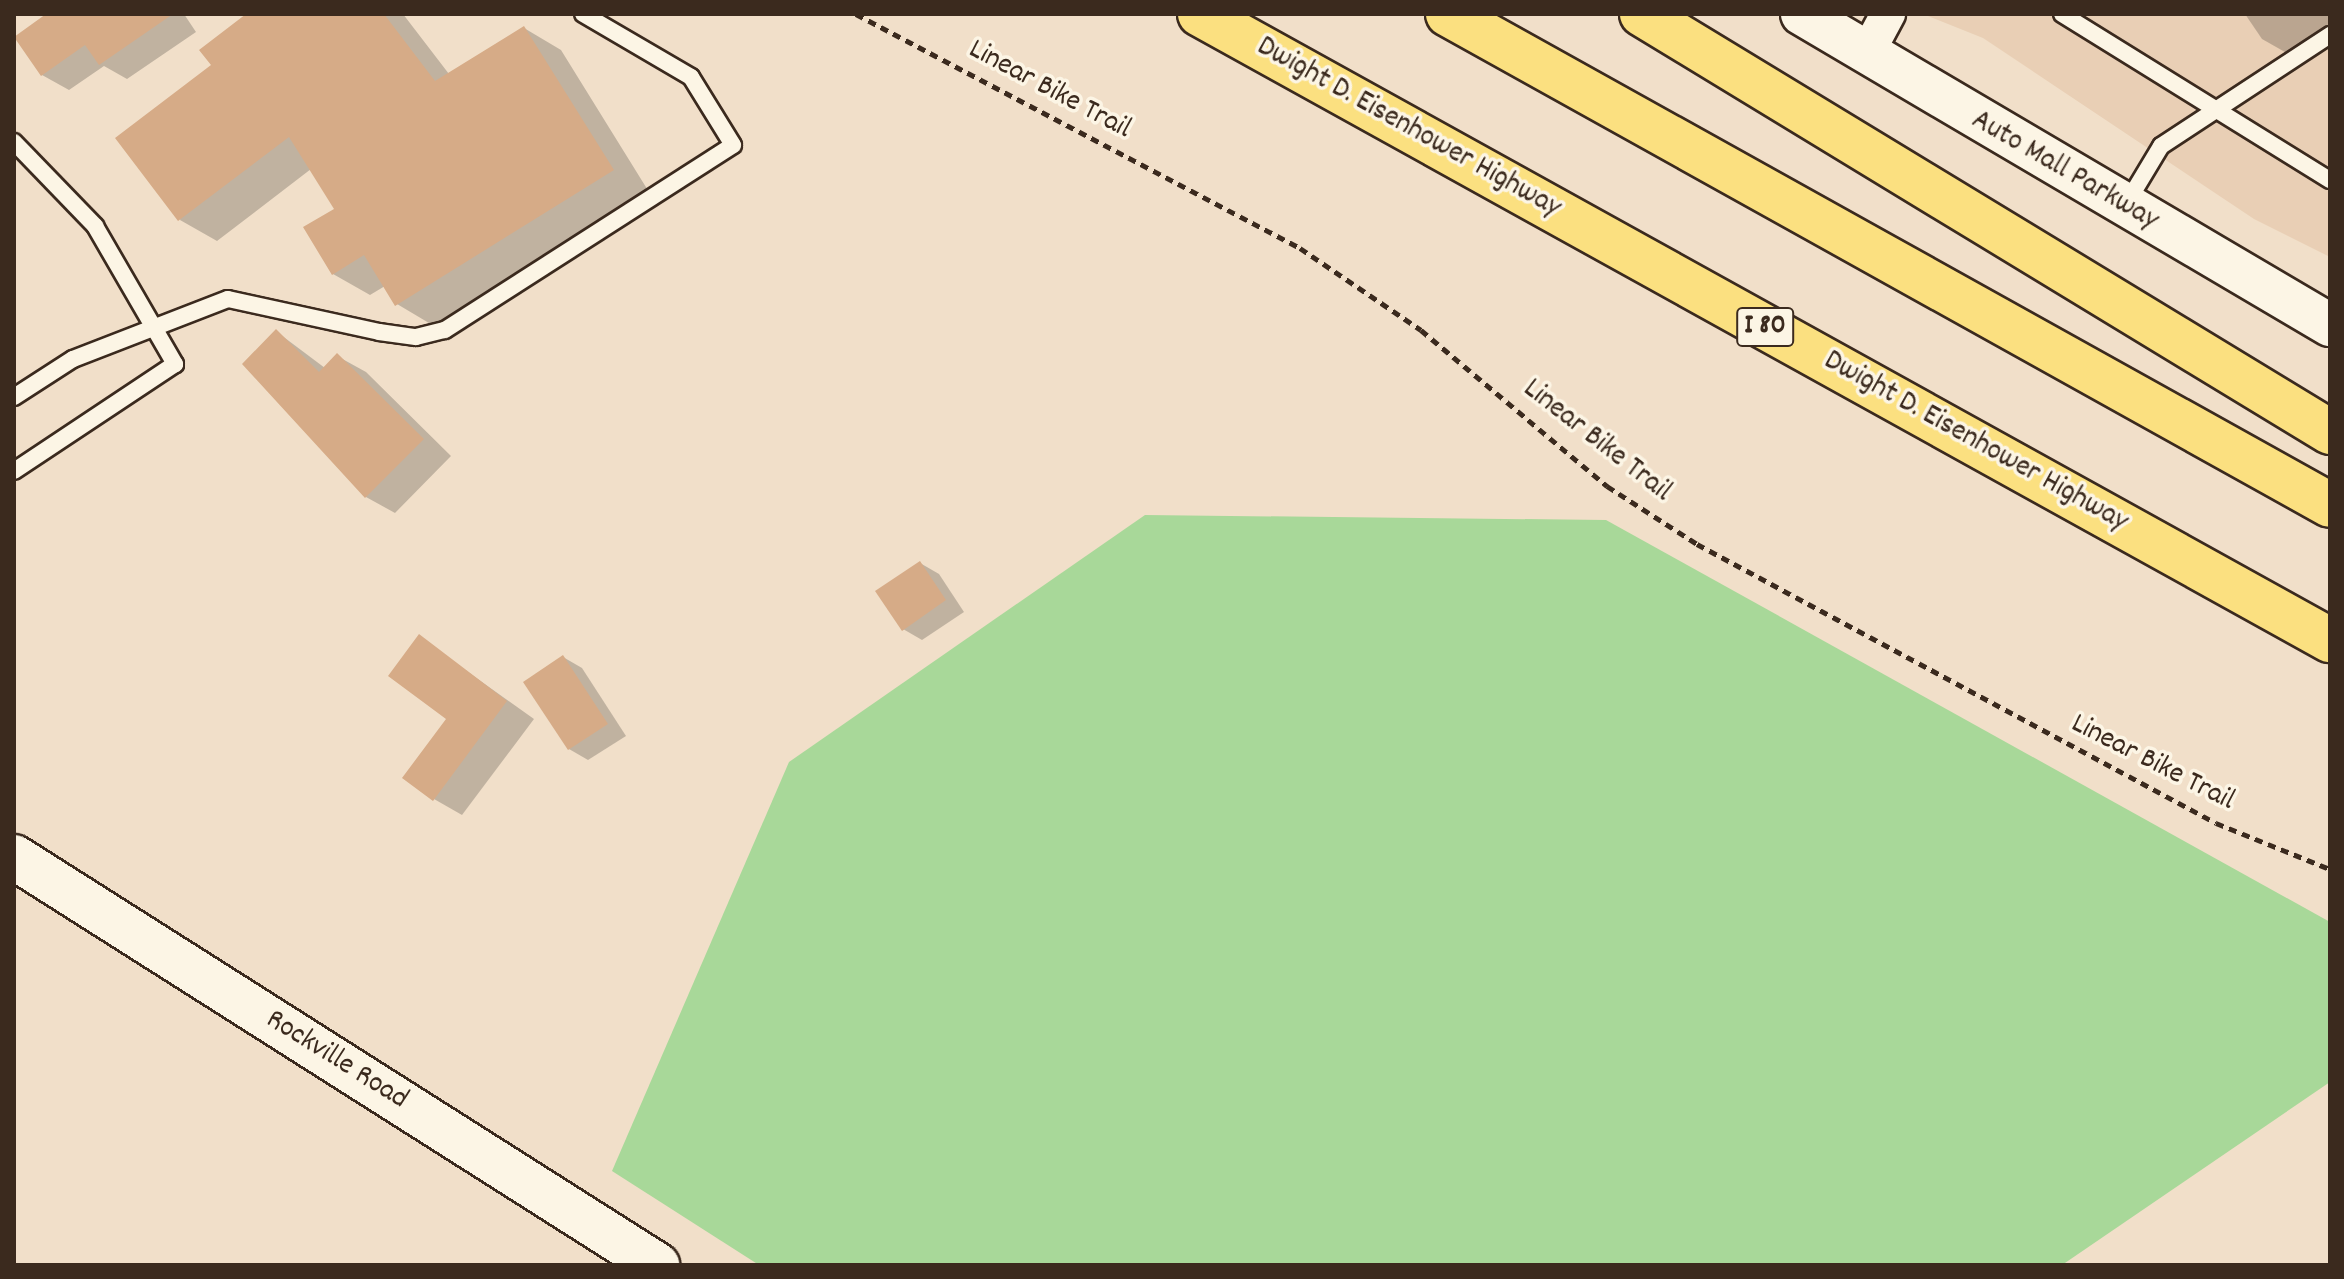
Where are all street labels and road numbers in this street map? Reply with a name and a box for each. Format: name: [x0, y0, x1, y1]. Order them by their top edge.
street label: Dwight D. Eisenhower Highway: [1250, 30, 1566, 228]
street label: Linear Bike Trail: [962, 33, 1136, 149]
street label: Auto Mall Parkway: [1964, 104, 2164, 240]
road number: I 80: [1735, 303, 1795, 351]
street label: Dwight D. Eisenhower Highway: [1817, 344, 2133, 542]
street label: Linear Bike Trail: [1514, 373, 1678, 511]
street label: Linear Bike Trail: [2064, 707, 2240, 821]
street label: Rockville Road: [258, 1003, 414, 1119]

